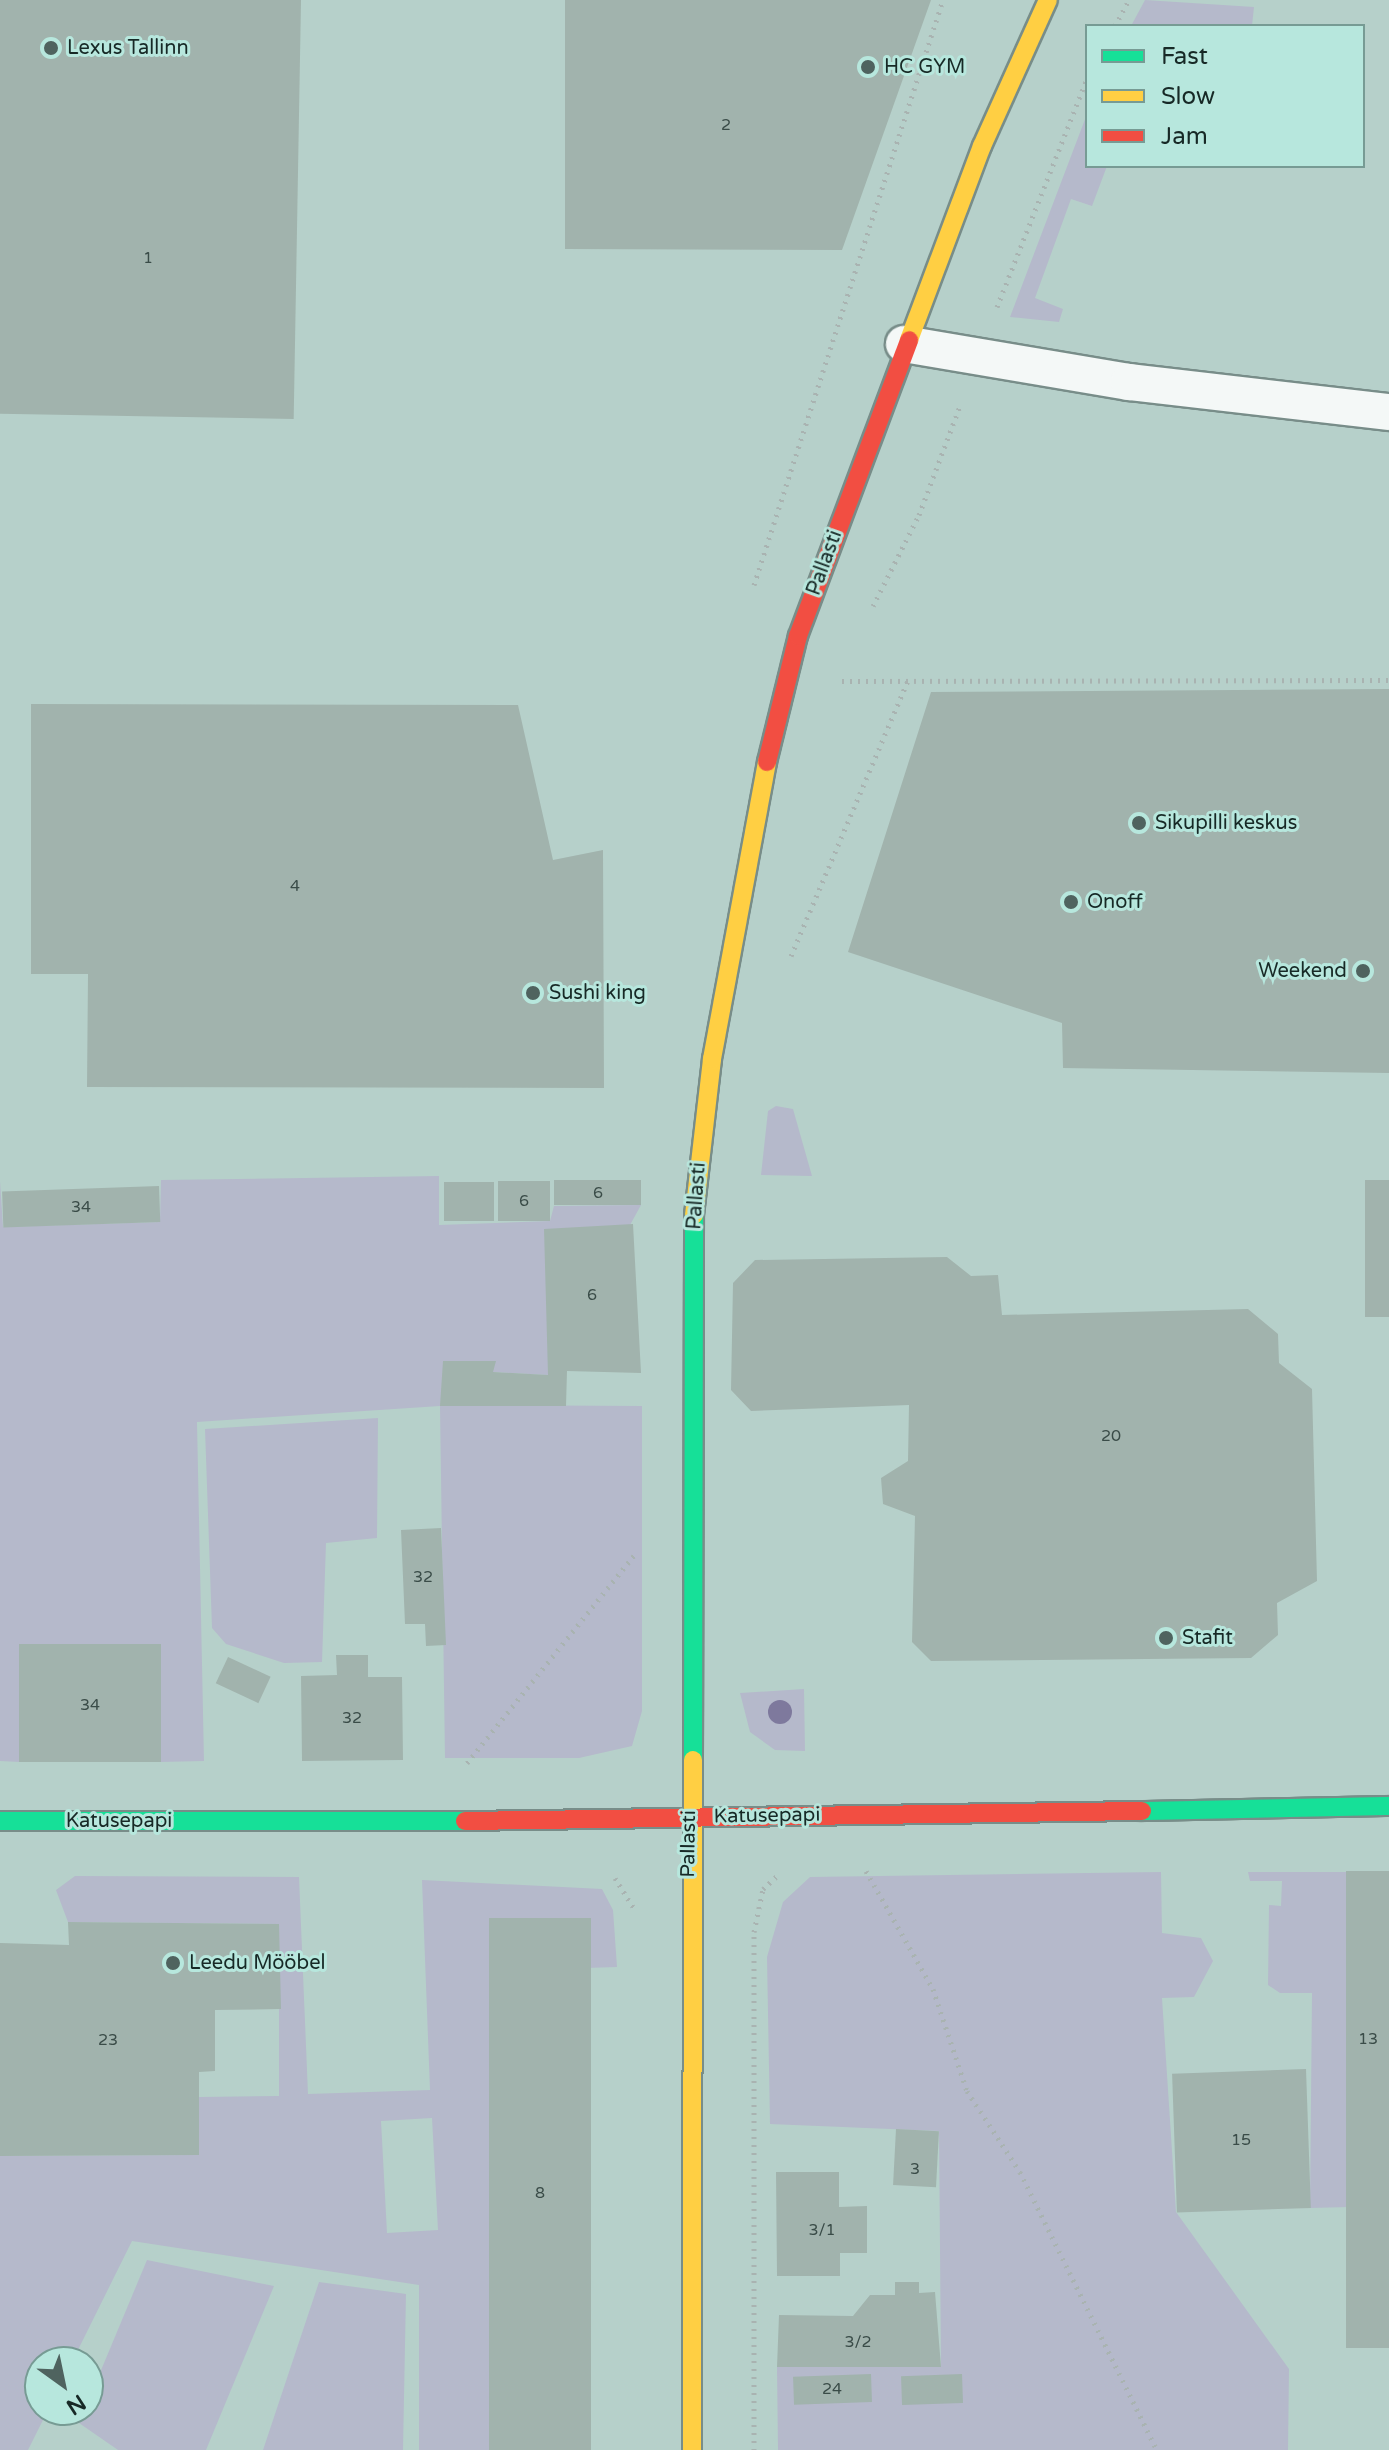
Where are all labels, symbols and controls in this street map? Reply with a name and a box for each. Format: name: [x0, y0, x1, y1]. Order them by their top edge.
legend: [1085, 24, 1365, 168]
place label: Lexus Tallinn: [67, 36, 189, 60]
marker: Lexus Tallinn: [42, 39, 60, 57]
text: Fast: [1161, 42, 1208, 71]
place label: HC GYM: [884, 55, 965, 79]
marker: HC GYM: [859, 58, 877, 76]
text: Slow: [1161, 82, 1215, 111]
house number: 2: [721, 115, 731, 135]
text: Jam: [1161, 122, 1208, 151]
house number: 1: [143, 248, 153, 268]
street label: Pallasti: [802, 527, 848, 599]
place label: Sikupilli keskus: [1155, 811, 1297, 835]
marker: Sikupilli keskus: [1130, 814, 1148, 832]
house number: 4: [290, 876, 300, 896]
place label: Onoff: [1087, 890, 1143, 914]
marker: Onoff: [1062, 893, 1080, 911]
place label: Weekend: [1258, 959, 1347, 983]
marker: Weekend: [1354, 962, 1372, 980]
place label: Sushi king: [549, 981, 646, 1005]
marker: Sushi king: [524, 984, 542, 1002]
street label: Pallasti: [683, 1161, 711, 1231]
house number: 6: [593, 1183, 603, 1203]
house number: 6: [519, 1191, 529, 1211]
house number: 34: [71, 1197, 91, 1217]
house number: 6: [587, 1285, 597, 1305]
house number: 20: [1101, 1426, 1121, 1446]
house number: 32: [413, 1567, 433, 1587]
place label: Stafit: [1182, 1626, 1233, 1650]
marker: Stafit: [1157, 1629, 1175, 1647]
house number: 34: [80, 1695, 100, 1715]
house number: 32: [342, 1708, 362, 1728]
street label: Katusepapi: [713, 1803, 821, 1829]
street label: Katusepapi: [66, 1809, 172, 1833]
street label: Pallasti: [676, 1810, 702, 1878]
place label: Leedu Mööbel: [189, 1951, 325, 1975]
marker: Leedu Mööbel: [164, 1954, 182, 1972]
house number: 13: [1358, 2029, 1378, 2049]
house number: 23: [98, 2030, 118, 2050]
house number: 15: [1231, 2130, 1251, 2150]
house number: 3: [910, 2159, 920, 2179]
house number: 8: [535, 2183, 545, 2203]
house number: 3/1: [808, 2220, 836, 2240]
house number: 3/2: [844, 2332, 872, 2352]
north arrow: [24, 2346, 104, 2426]
house number: 24: [822, 2379, 842, 2399]
text: N: [61, 2389, 90, 2420]

